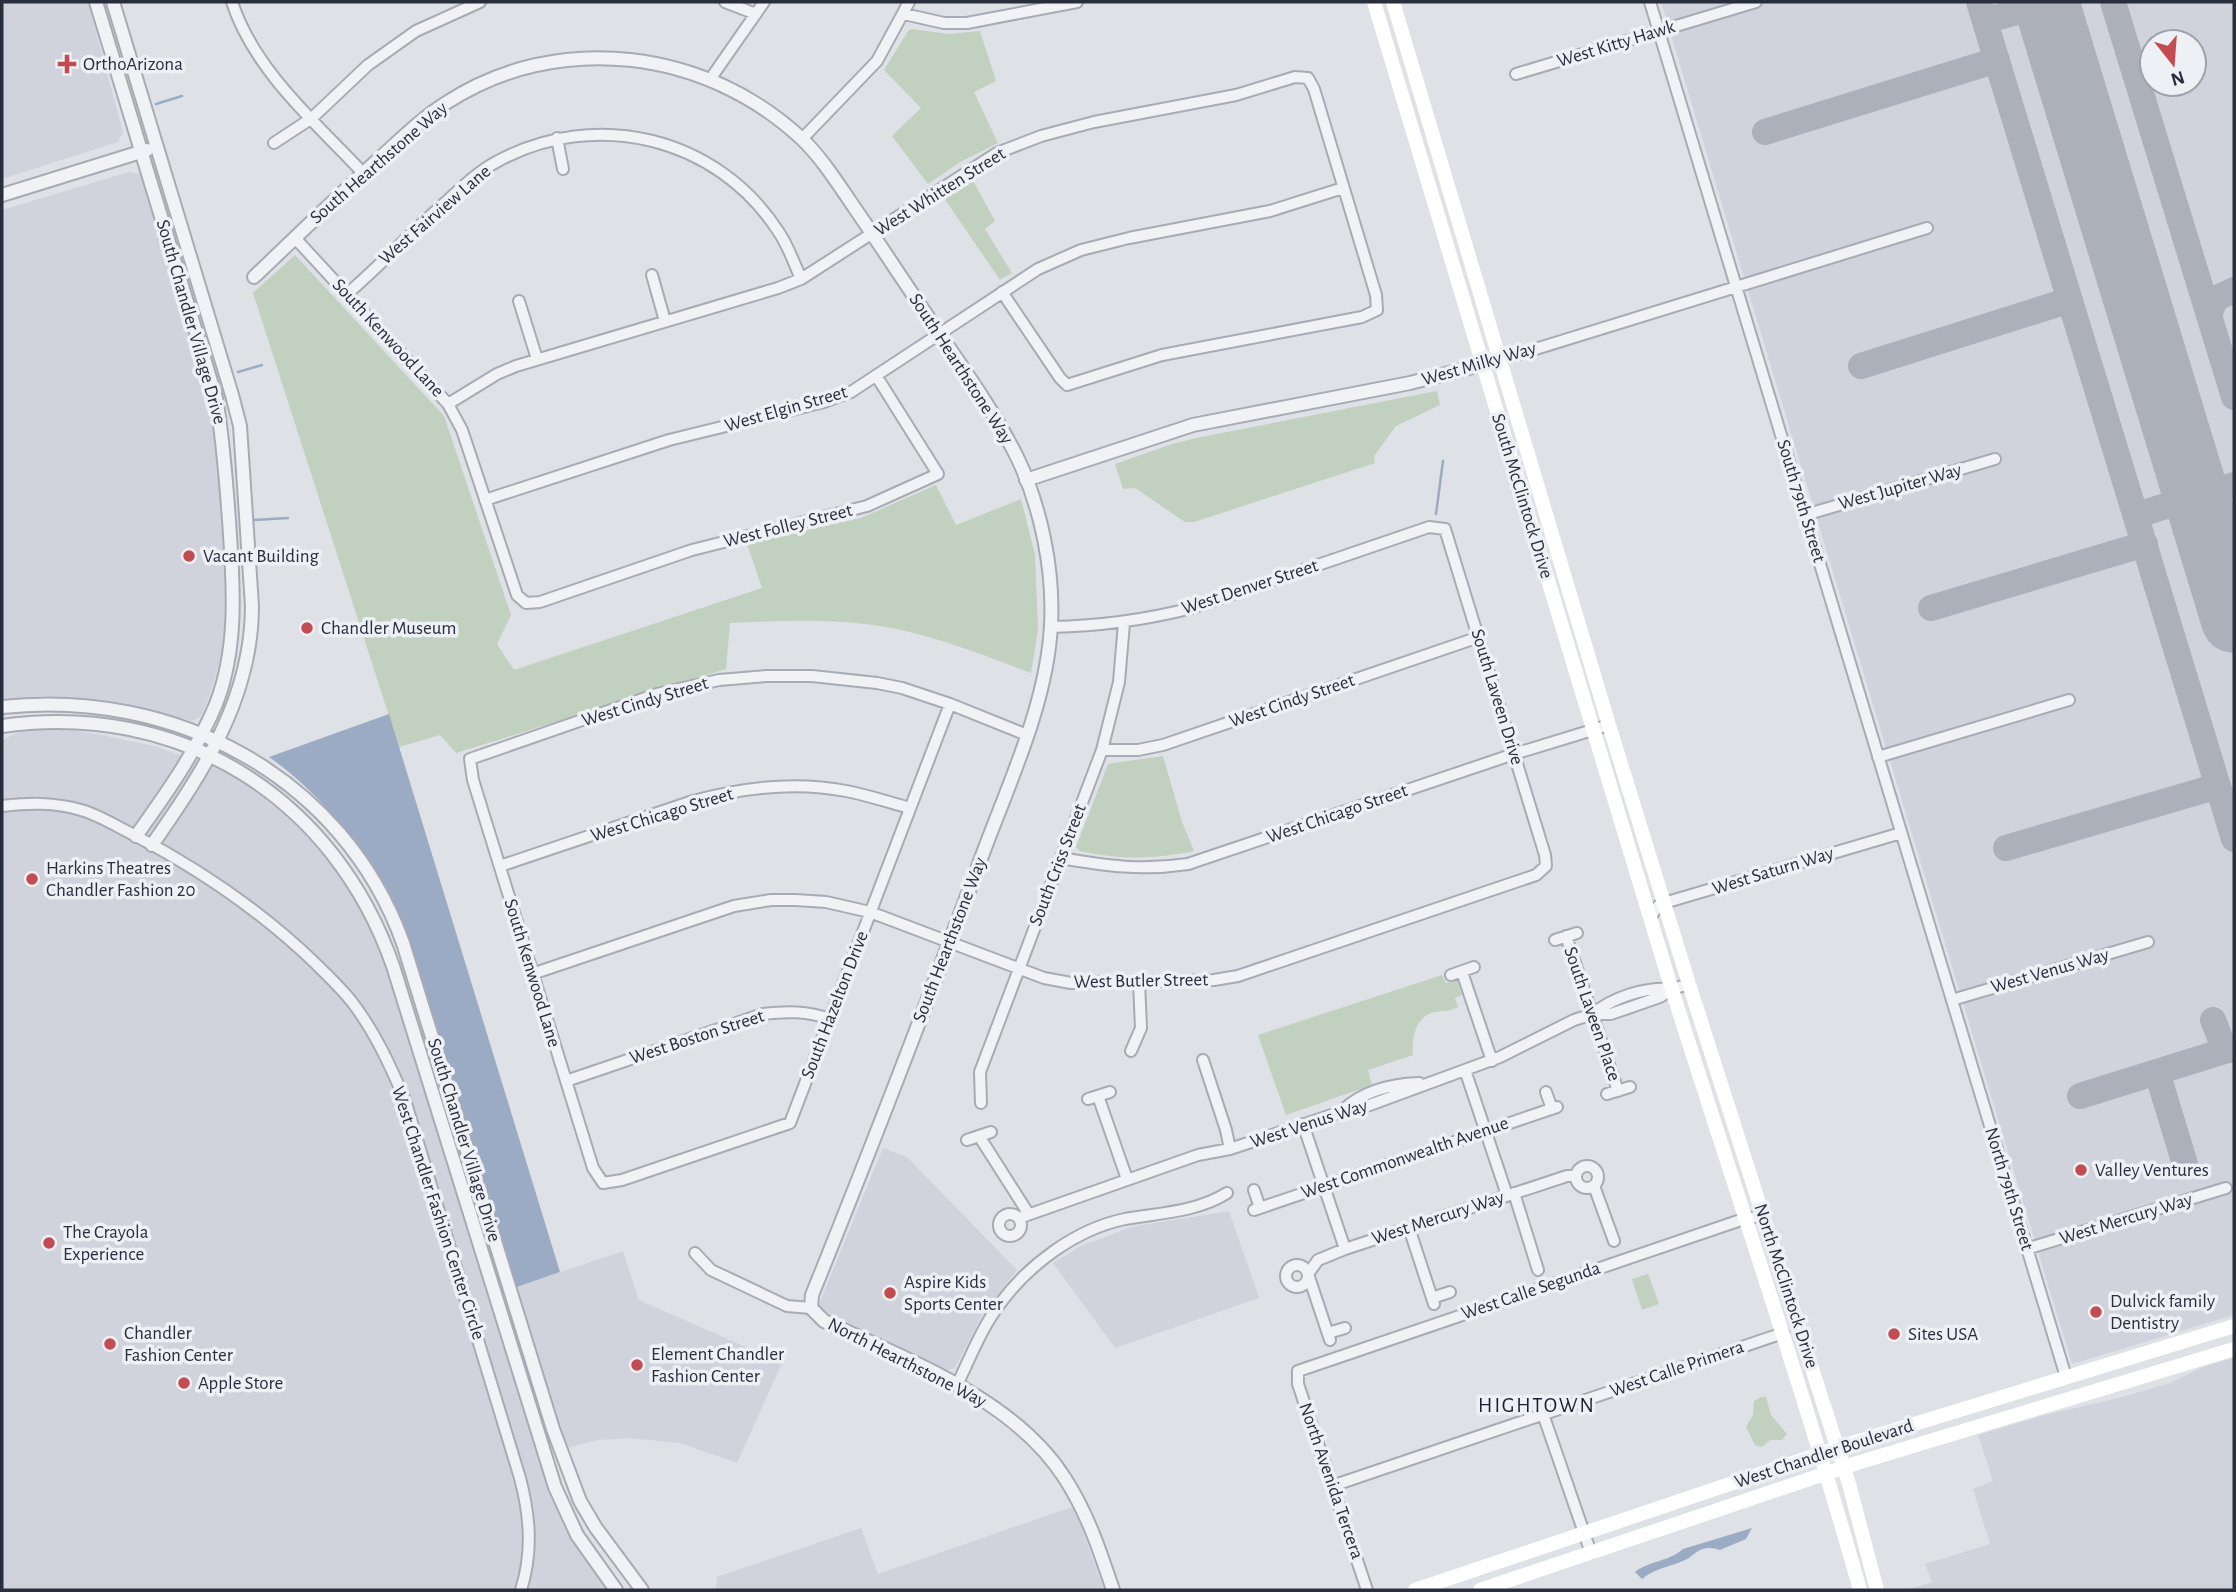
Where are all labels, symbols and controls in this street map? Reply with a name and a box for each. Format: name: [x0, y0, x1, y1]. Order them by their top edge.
street label: West Kitty Hawk: [1555, 17, 1677, 71]
north arrow: [2138, 28, 2208, 98]
marker: OrthoArizona: [57, 54, 77, 74]
place label: OrthoArizona: [83, 55, 183, 74]
text: N: [2168, 67, 2187, 89]
street label: South Hearthstone Way: [307, 98, 451, 228]
street label: West Whitten Street: [871, 144, 1009, 240]
street label: West Fairview Lane: [376, 162, 494, 268]
street label: South Chandler Village Drive: [153, 218, 229, 426]
street label: South Kenwood Lane: [329, 275, 447, 401]
street label: South Hearthstone Way: [905, 290, 1017, 448]
street label: West Milky Way: [1420, 339, 1538, 389]
street label: West Elgin Street: [723, 382, 849, 436]
street label: South McClintock Drive: [1488, 411, 1556, 581]
street label: South 79th Street: [1773, 437, 1829, 565]
street label: West Jupiter Way: [1836, 460, 1964, 514]
street label: West Folley Street: [722, 501, 854, 551]
place label: Vacant Building: [203, 547, 320, 566]
marker: Vacant Building: [181, 548, 197, 564]
street label: West Denver Street: [1179, 556, 1321, 618]
place label: Chandler Museum: [321, 619, 457, 638]
marker: Chandler Museum: [299, 620, 315, 636]
street label: South Laveen Drive: [1467, 627, 1527, 767]
street label: West Cindy Street: [1227, 671, 1357, 731]
street label: West Cindy Street: [579, 674, 711, 730]
street label: West Chicago Street: [1264, 781, 1410, 847]
street label: West Chicago Street: [589, 784, 735, 846]
street label: South Criss Street: [1026, 801, 1090, 929]
street label: West Saturn Way: [1710, 844, 1836, 898]
street label: South Hearthstone Way: [910, 855, 990, 1025]
place label: Harkins Theatres Chandler Fashion 20: [46, 859, 195, 900]
marker: Harkins Theatres Chandler Fashion 20: [24, 871, 40, 887]
street label: South Kenwood Lane: [500, 897, 564, 1049]
street label: South Hazelton Drive: [798, 929, 872, 1081]
street label: South Laveen Place: [1560, 944, 1624, 1084]
street label: West Venus Way: [1989, 945, 2111, 997]
street label: West Butler Street: [1074, 970, 1208, 992]
street label: West Boston Street: [627, 1006, 767, 1068]
street label: South Chandler Village Drive: [424, 1036, 504, 1244]
street label: West Chandler Fashion Center Circle: [388, 1084, 488, 1342]
street label: West Venus Way: [1248, 1096, 1370, 1152]
street label: West Commonwealth Avenue: [1299, 1114, 1511, 1202]
street label: North 79th Street: [1981, 1125, 2037, 1253]
place label: Valley Ventures: [2095, 1161, 2209, 1180]
marker: Valley Ventures: [2073, 1162, 2089, 1178]
street label: West Mercury Way: [1370, 1188, 1506, 1248]
street label: West Mercury Way: [2057, 1190, 2195, 1248]
street label: North McClintock Drive: [1750, 1201, 1822, 1371]
place label: The Crayola Experience: [63, 1223, 149, 1264]
marker: The Crayola Experience: [41, 1235, 57, 1251]
street label: West Calle Segunda: [1459, 1258, 1603, 1324]
place label: Aspire Kids Sports Center: [904, 1273, 1003, 1314]
marker: Aspire Kids Sports Center: [882, 1285, 898, 1301]
place label: Dulvick family Dentistry: [2110, 1292, 2215, 1333]
marker: Dulvick family Dentistry: [2088, 1304, 2104, 1320]
street label: North Hearthstone Way: [825, 1315, 989, 1411]
place label: Chandler Fashion Center: [124, 1324, 233, 1365]
place label: Sites USA: [1908, 1325, 1978, 1344]
marker: Sites USA: [1886, 1326, 1902, 1342]
marker: Chandler Fashion Center: [102, 1336, 118, 1352]
street label: West Calle Primera: [1608, 1337, 1747, 1401]
place label: Element Chandler Fashion Center: [651, 1345, 784, 1386]
marker: Element Chandler Fashion Center: [629, 1357, 645, 1373]
place label: Apple Store: [198, 1374, 283, 1393]
marker: Apple Store: [176, 1375, 192, 1391]
district label: HIGHTOWN: [1478, 1395, 1596, 1416]
street label: North Avenida Tercera: [1295, 1400, 1367, 1562]
street label: West Chandler Boulevard: [1732, 1416, 1916, 1492]

